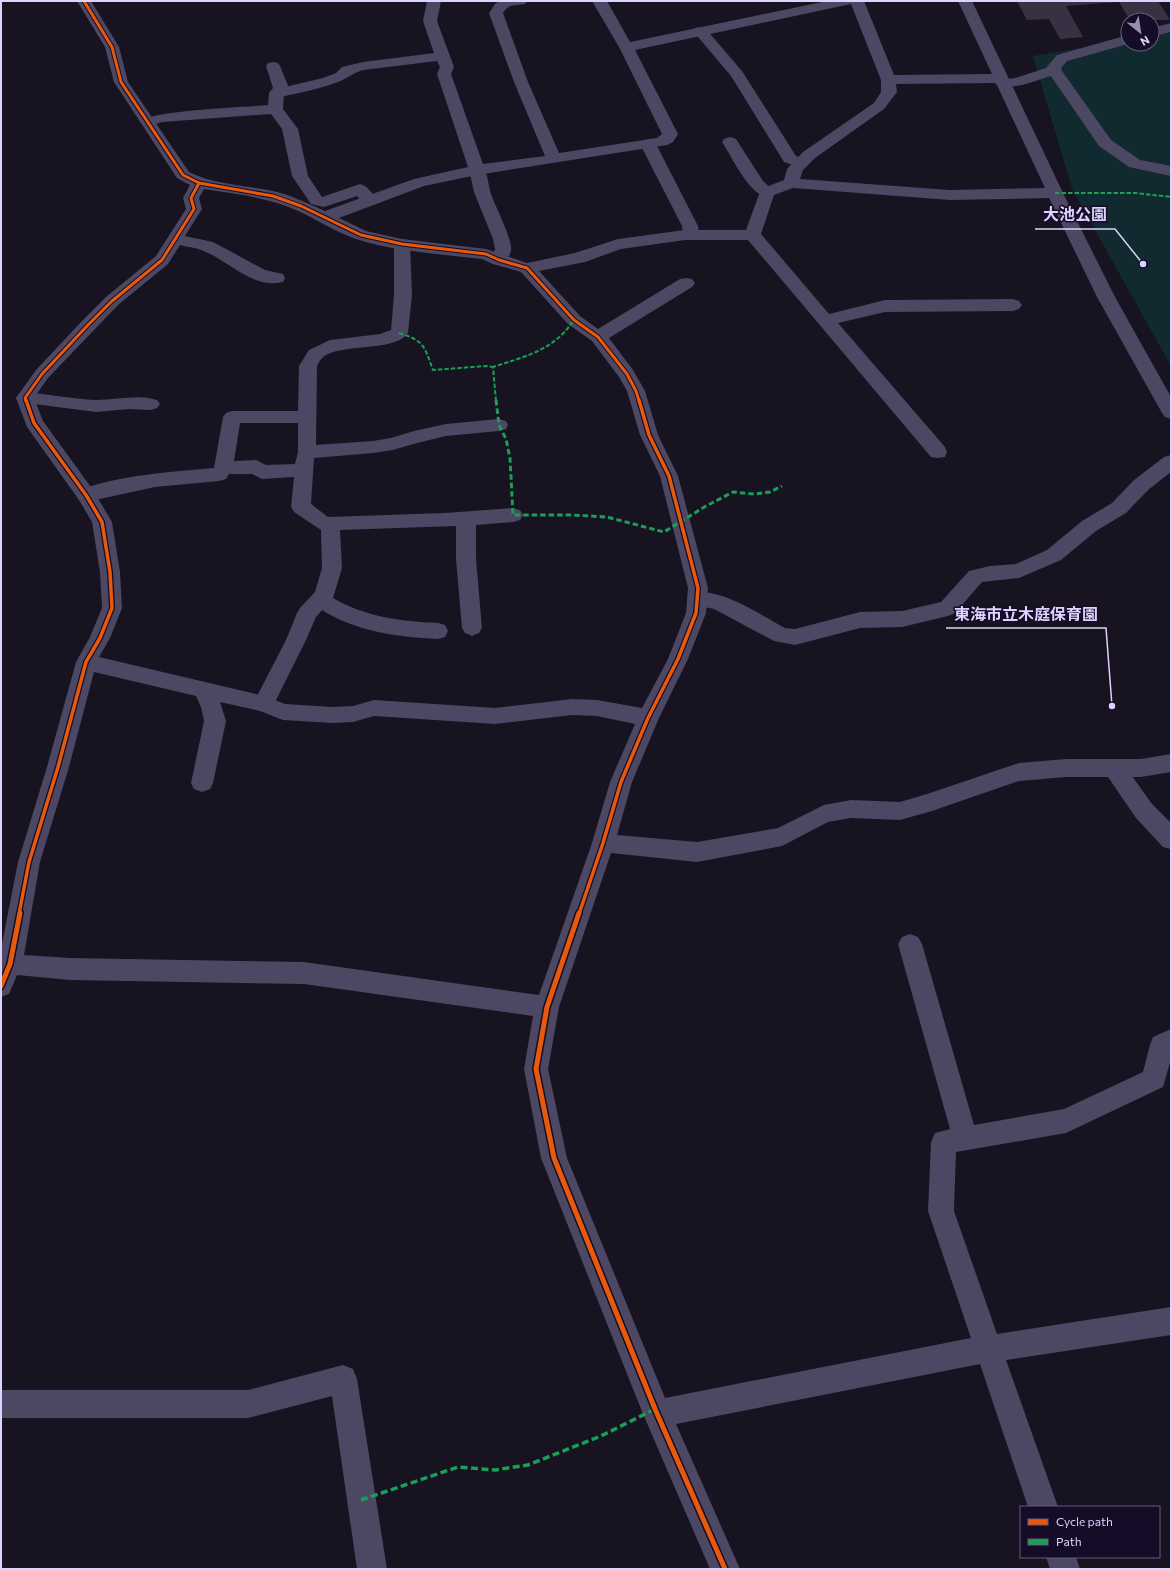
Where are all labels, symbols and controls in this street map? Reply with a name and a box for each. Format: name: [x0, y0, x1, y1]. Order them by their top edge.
north arrow: [1120, 12, 1160, 52]
text: N: [1138, 33, 1152, 49]
callout: 大池公園: [1035, 201, 1115, 229]
text: 大池公園: [1043, 204, 1107, 223]
callout: 東海市立木庭保育園: [946, 600, 1106, 628]
text: 東海市立木庭保育園: [954, 604, 1098, 623]
legend: [1020, 1506, 1160, 1558]
text: Cycle path: [1056, 1514, 1113, 1528]
text: Path: [1056, 1534, 1082, 1548]

